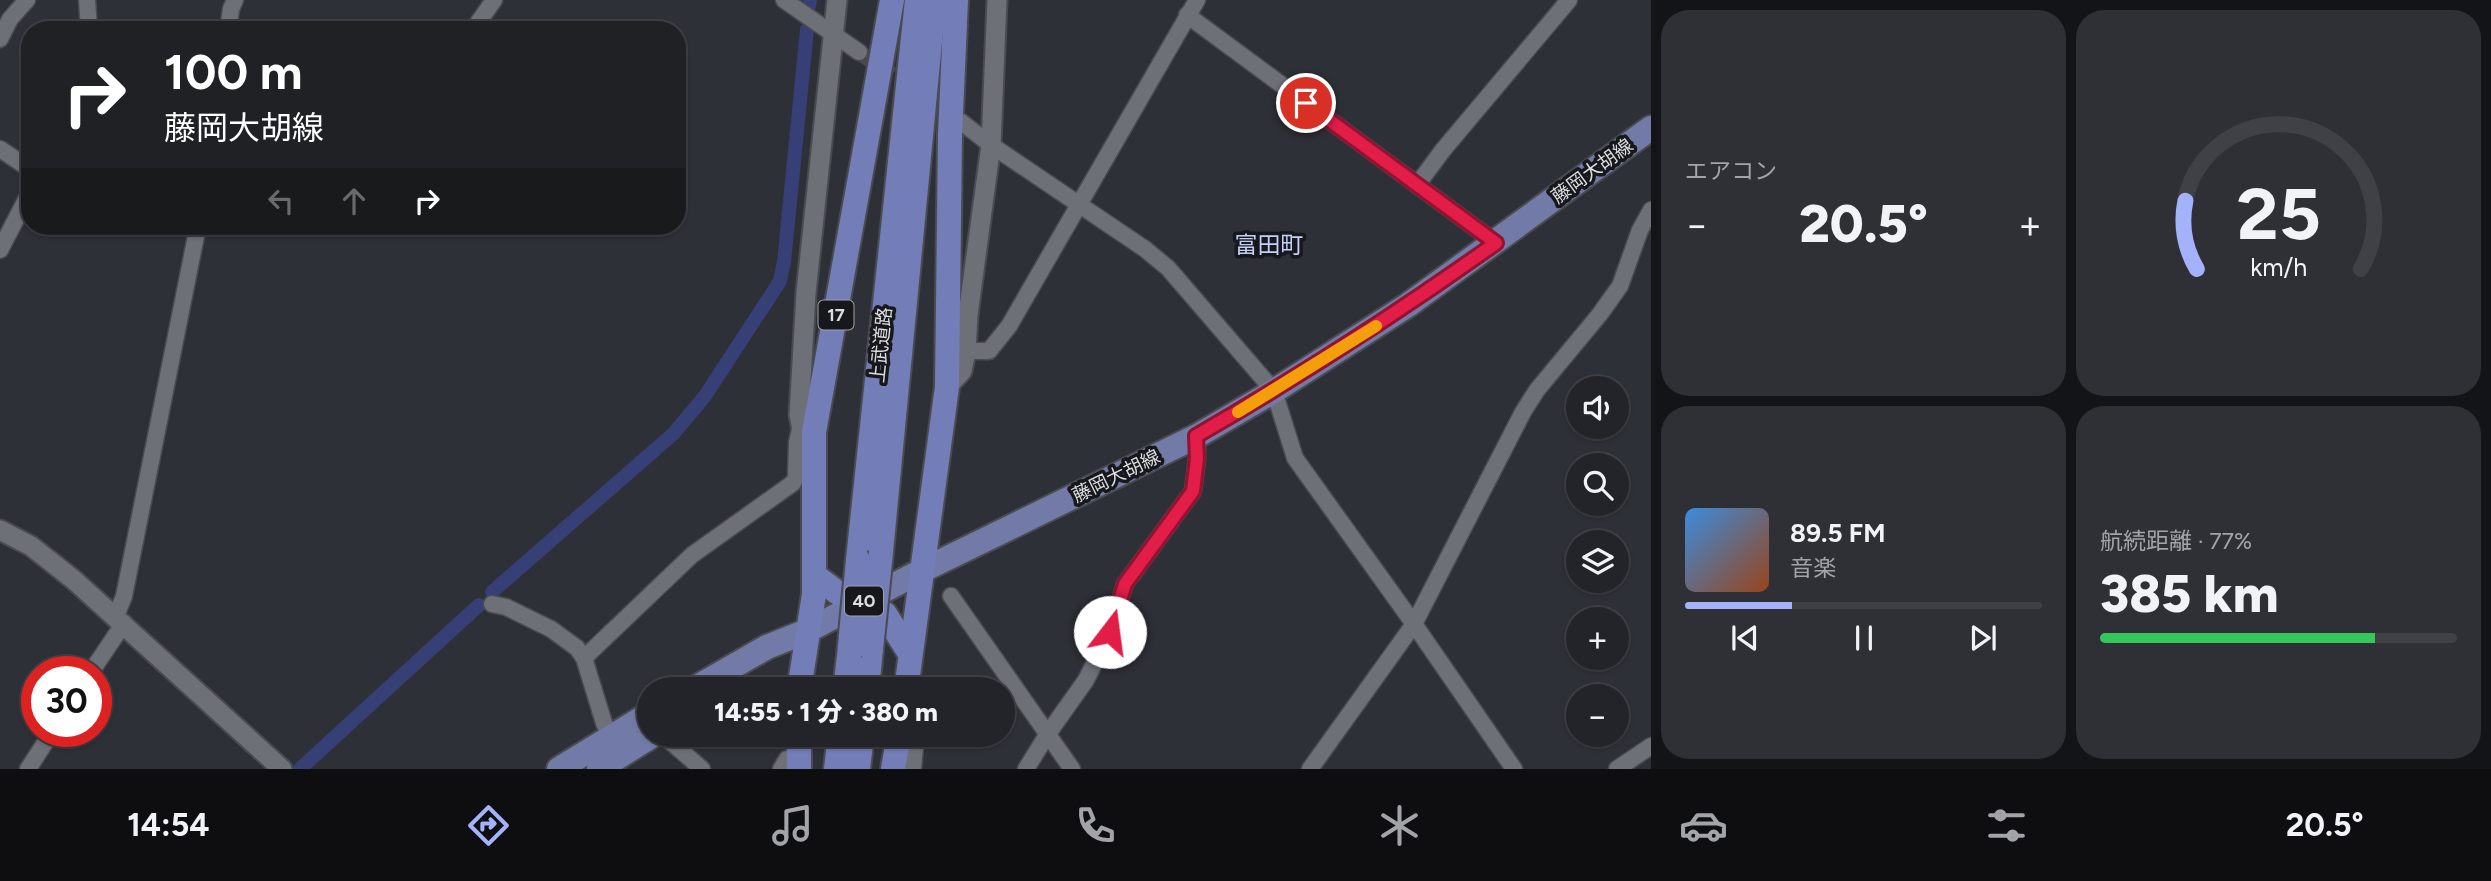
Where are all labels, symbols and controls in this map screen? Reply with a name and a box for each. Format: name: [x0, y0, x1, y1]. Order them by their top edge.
text: 100 m: [164, 42, 303, 101]
icon: right: [49, 49, 140, 140]
pin: [1276, 73, 1336, 133]
icon: arrive: [1287, 84, 1325, 122]
text: 藤岡大胡線: [164, 109, 324, 147]
street label: 藤岡大胡線: [1547, 134, 1637, 208]
text: エアコン: [1685, 157, 1777, 185]
text: 25: [2236, 170, 2321, 257]
icon: left: [262, 182, 300, 220]
icon: ahead: [335, 182, 373, 220]
icon: right: [408, 182, 446, 220]
text: 20.5°: [1799, 193, 1928, 255]
text: −: [1685, 202, 1709, 248]
text: +: [2018, 202, 2042, 248]
district label: 富田町: [1235, 231, 1304, 259]
text: km/h: [2250, 252, 2307, 282]
road number: 17: [818, 300, 854, 330]
street label: 上武道路: [866, 306, 896, 384]
map controls: [1566, 376, 1629, 747]
button: sound: [1566, 376, 1629, 439]
street label: 藤岡大胡線: [1068, 445, 1164, 507]
button: search: [1566, 453, 1629, 516]
text: 89.5 FM: [1790, 517, 1885, 549]
text: 航続距離 · 77%: [2100, 527, 2252, 555]
button: layers: [1566, 530, 1629, 593]
text: 音楽: [1790, 554, 1836, 582]
text: 385 km: [2100, 563, 2279, 625]
road number: 40: [845, 586, 883, 616]
position arrow: [1073, 595, 1147, 669]
button: +: [1566, 607, 1629, 670]
icon: previous: [1726, 619, 1764, 657]
icon: pause: [1845, 619, 1883, 657]
icon: next: [1964, 619, 2002, 657]
speed limit sign: 30: [21, 656, 112, 747]
button: −: [1566, 684, 1629, 747]
text: 14:55 · 1 分 · 380 m: [714, 696, 938, 728]
icon: directions: [464, 801, 513, 850]
icon: music: [768, 801, 817, 850]
icon: phone: [1071, 801, 1120, 850]
icon: climate: [1375, 801, 1424, 850]
icon: car: [1679, 801, 1728, 850]
icon: filters: [1982, 801, 2031, 850]
text: 14:54: [127, 806, 210, 844]
text: 20.5°: [2286, 806, 2364, 844]

